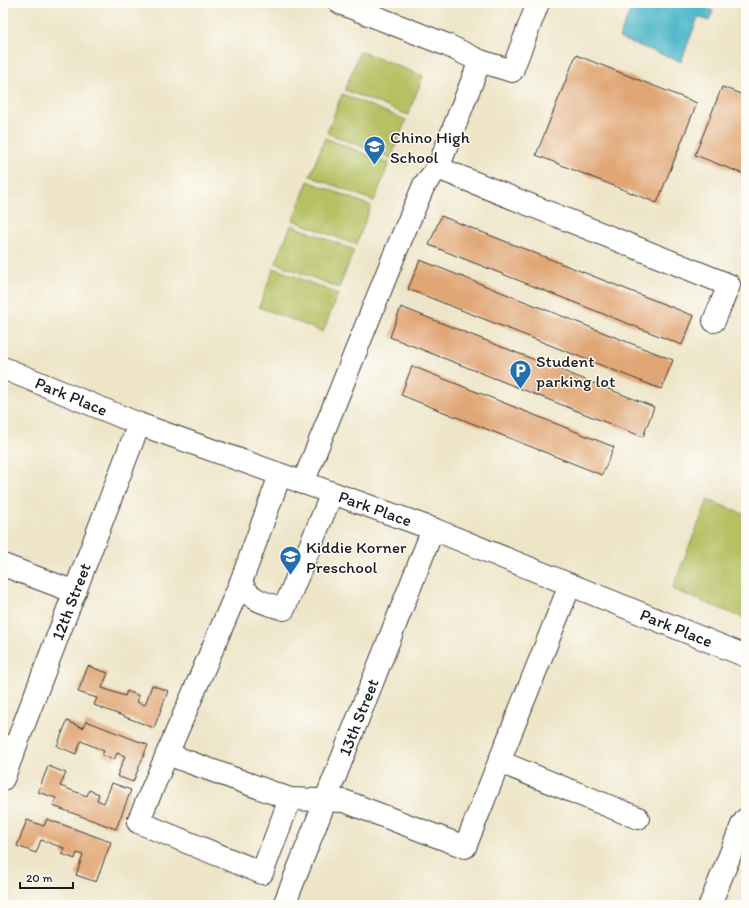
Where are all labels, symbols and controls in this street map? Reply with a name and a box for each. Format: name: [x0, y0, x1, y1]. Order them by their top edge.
place label: Chino High School: [390, 127, 471, 167]
school or university icon: Chino High School: [361, 134, 387, 167]
place label: Student parking lot: [536, 351, 615, 391]
parking icon: Student parking lot: [507, 358, 533, 391]
street label: Park Place: [32, 372, 111, 420]
street label: Park Place: [336, 486, 415, 531]
place label: Kiddie Korner Preschool: [306, 537, 407, 577]
school or university icon: Kiddie Korner Preschool: [277, 544, 303, 577]
street label: 12th Street: [47, 560, 95, 643]
street label: Park Place: [637, 604, 716, 651]
street label: 13th Street: [334, 675, 383, 759]
scale bar: [20, 864, 73, 890]
text: 20 m: [26, 871, 53, 885]

